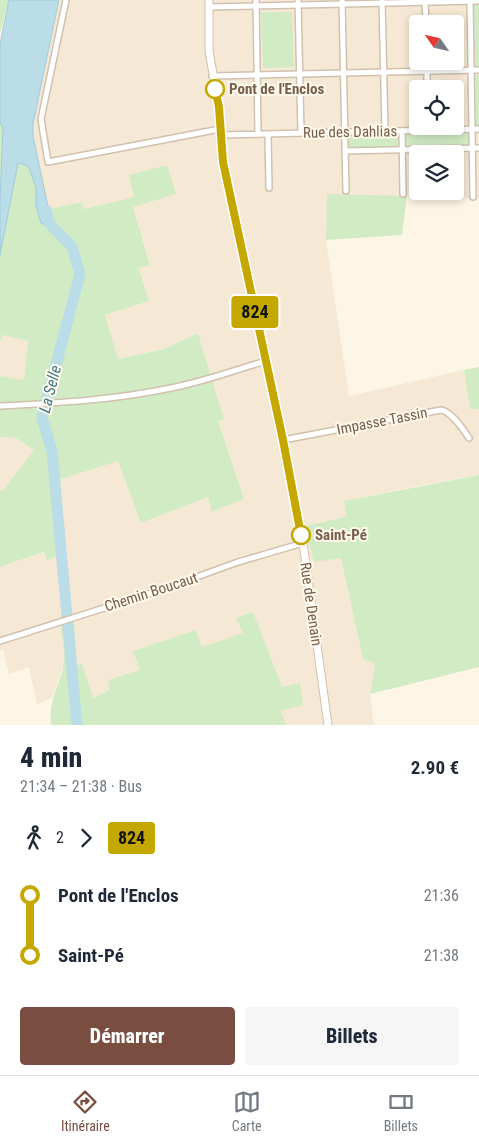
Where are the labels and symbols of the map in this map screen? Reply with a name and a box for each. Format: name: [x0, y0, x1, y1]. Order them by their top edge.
north arrow: [409, 15, 464, 70]
marker: Pont de l'Enclos: [205, 79, 225, 99]
place label: Pont de l'Enclos: [229, 80, 324, 98]
street label: Rue des Dahlias: [303, 122, 397, 142]
line badge: 824: [226, 296, 284, 328]
water label: La Selle: [35, 363, 65, 415]
street label: Impasse Tassin: [335, 403, 429, 439]
marker: Saint-Pé: [291, 525, 311, 545]
place label: Saint-Pé: [315, 526, 367, 544]
street label: Rue de Denain: [296, 561, 326, 647]
street label: Chemin Boucaut: [102, 568, 200, 616]

